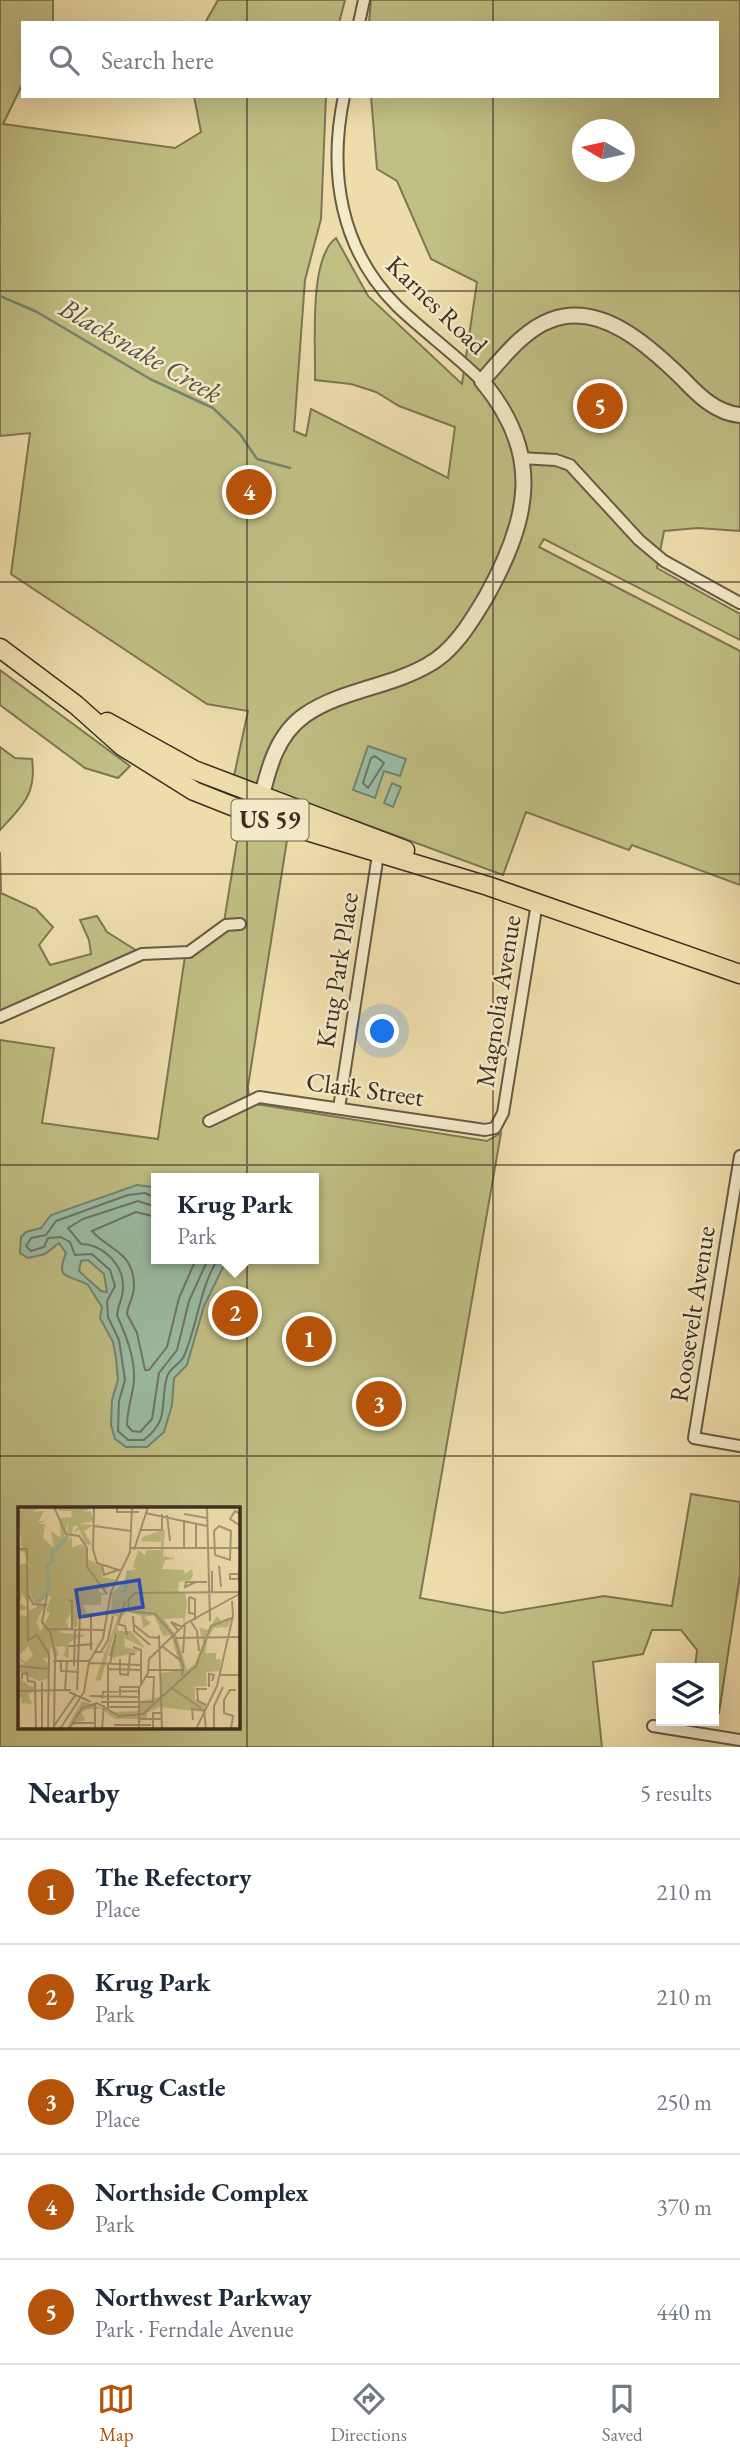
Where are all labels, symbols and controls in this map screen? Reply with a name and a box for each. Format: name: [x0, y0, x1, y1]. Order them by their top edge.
search box: [21, 21, 719, 98]
icon: search: [45, 41, 83, 79]
text: Search here: [101, 43, 214, 77]
north arrow: [572, 119, 635, 182]
street label: Karnes Road: [379, 248, 496, 362]
water label: Blacksnake Creek: [52, 288, 229, 411]
pin: 5: [577, 380, 623, 432]
pin: 4: [226, 466, 272, 518]
road number: US 59: [232, 800, 308, 840]
street label: Krug Park Place: [308, 890, 366, 1050]
street label: Magnolia Avenue: [468, 913, 528, 1089]
your location: [365, 1014, 399, 1048]
street label: Clark Street: [304, 1064, 426, 1114]
popup: [151, 1173, 319, 1264]
text: Krug Park: [177, 1187, 293, 1221]
text: Park: [177, 1221, 216, 1251]
street label: Roosevelt Avenue: [661, 1223, 723, 1405]
pin: 2: [212, 1287, 258, 1339]
pin: 1: [286, 1313, 332, 1365]
pin: 3: [356, 1378, 402, 1430]
inset map: [18, 1507, 240, 1730]
map controls: [656, 1663, 719, 1726]
button: layers: [656, 1663, 719, 1726]
text: Nearby: [28, 1773, 120, 1812]
text: 5 results: [640, 1778, 712, 1808]
text: The Refectory: [95, 1860, 252, 1894]
text: 1: [45, 1877, 57, 1907]
text: 210 m: [656, 1877, 712, 1907]
text: Place: [95, 1894, 140, 1924]
text: Krug Park: [95, 1965, 211, 1999]
text: 2: [45, 1982, 57, 2012]
text: 210 m: [656, 1982, 712, 2012]
text: Park: [95, 1999, 134, 2029]
text: Krug Castle: [95, 2070, 226, 2104]
text: 3: [45, 2087, 57, 2117]
text: 250 m: [656, 2087, 712, 2117]
text: Place: [95, 2104, 140, 2134]
text: Northside Complex: [95, 2175, 309, 2209]
text: 4: [45, 2192, 57, 2222]
text: 370 m: [656, 2192, 712, 2222]
text: Park: [95, 2209, 134, 2239]
text: Northwest Parkway: [95, 2280, 312, 2314]
text: 5: [45, 2297, 57, 2327]
text: 440 m: [656, 2297, 712, 2327]
text: Park · Ferndale Avenue: [95, 2314, 294, 2344]
tab: Map: [97, 2380, 135, 2447]
tab: Directions: [330, 2380, 407, 2447]
tab: Saved: [602, 2380, 643, 2447]

